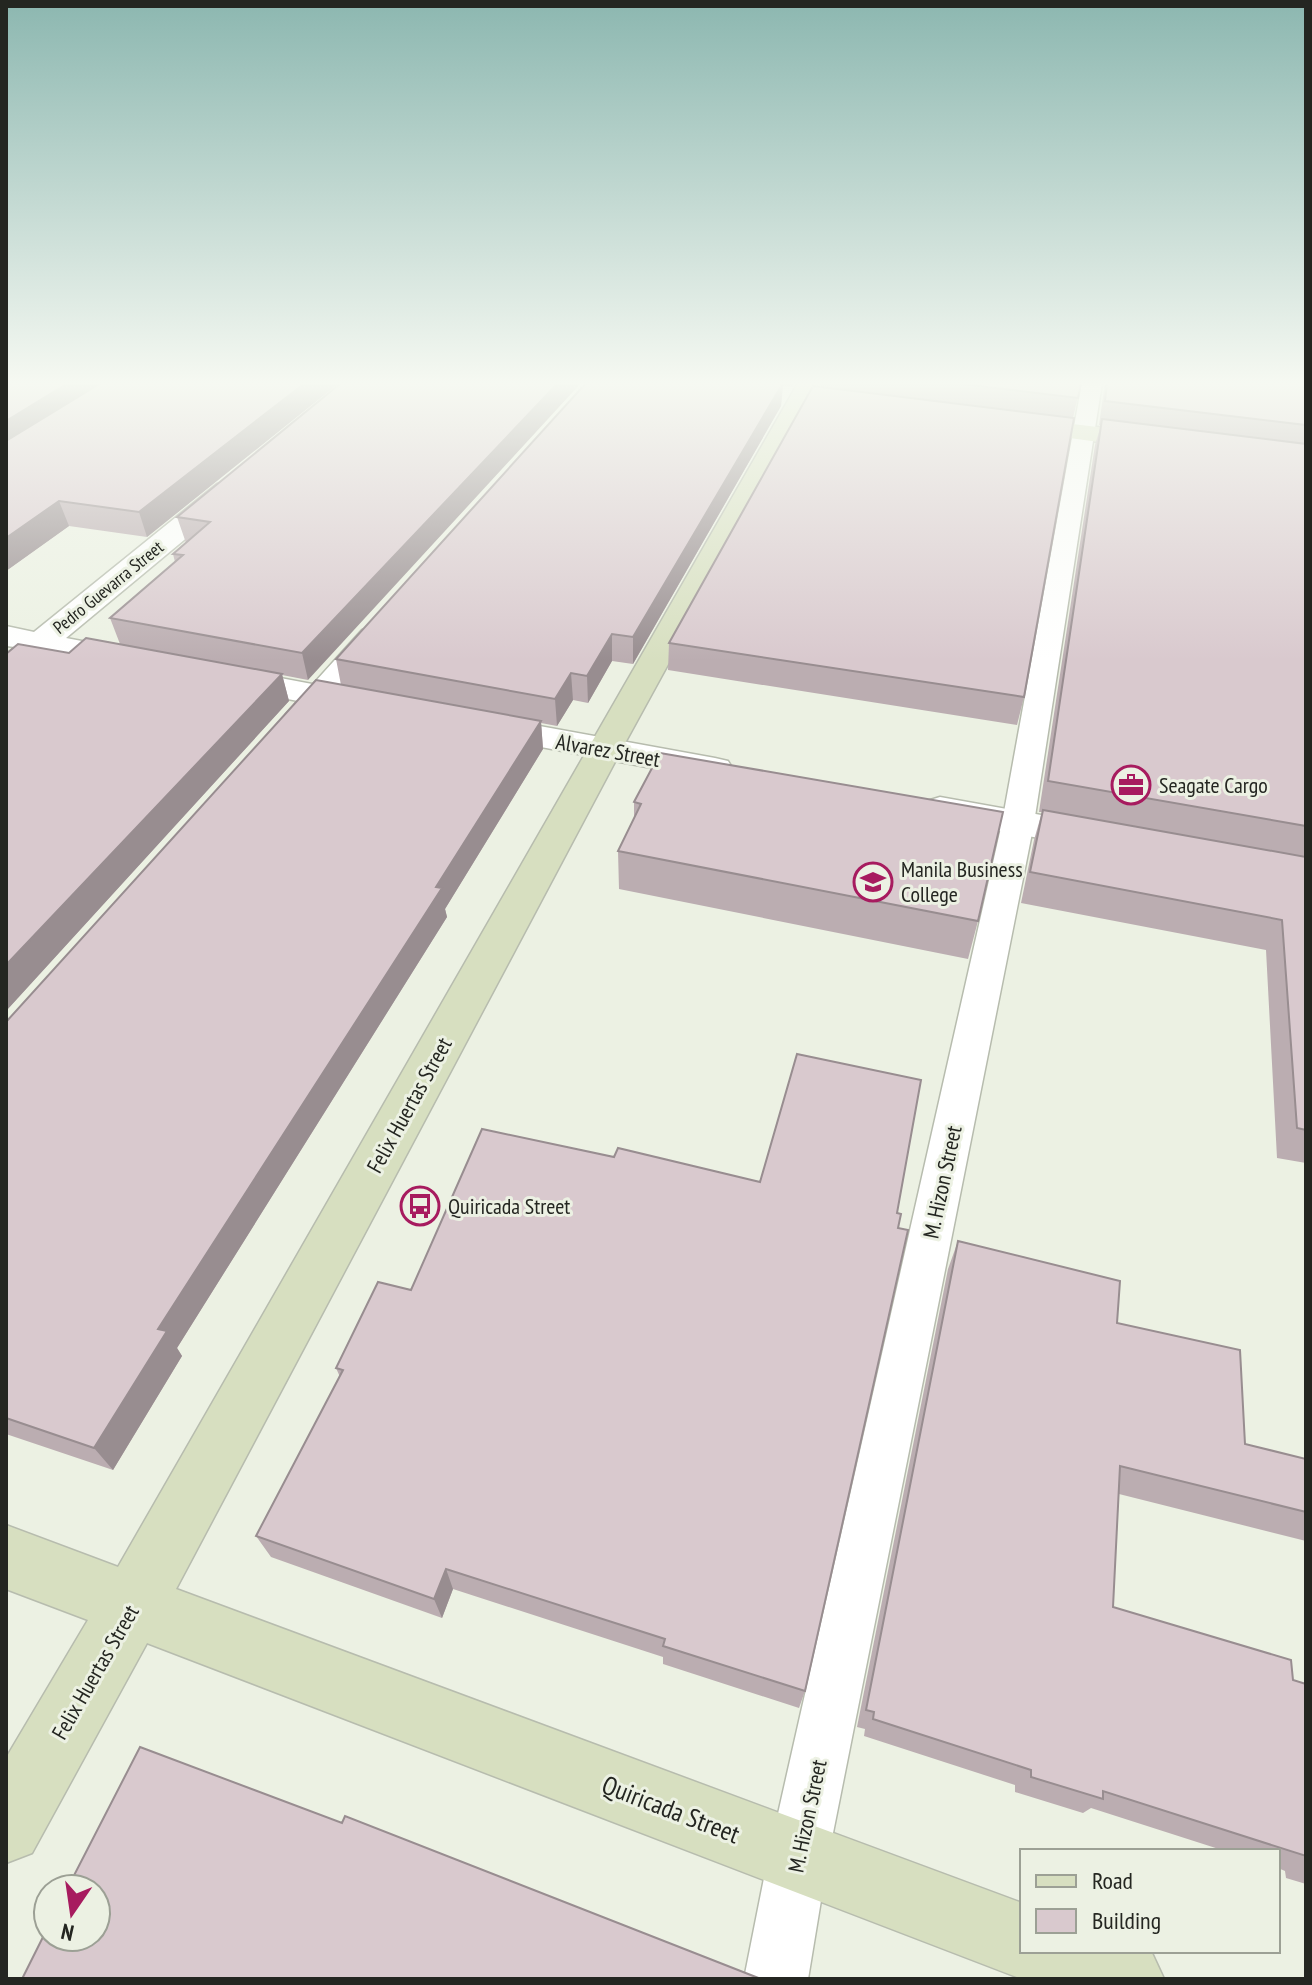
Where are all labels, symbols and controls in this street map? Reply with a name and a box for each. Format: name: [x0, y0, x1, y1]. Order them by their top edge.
street label: Pedro Guevarra Street: [48, 535, 168, 639]
street label: Alvarez Street: [554, 727, 662, 773]
office icon: Seagate Cargo: [1110, 764, 1152, 806]
place label: Seagate Cargo: [1159, 771, 1268, 799]
place label: Manila Business College: [901, 855, 1023, 908]
school or university icon: Manila Business College: [852, 861, 894, 903]
street label: Felix Huertas Street: [360, 1032, 458, 1178]
street label: M. Hizon Street: [916, 1123, 968, 1241]
bus stop icon: Quiricada Street: [399, 1185, 441, 1227]
place label: Quiricada Street: [448, 1192, 570, 1220]
street label: Felix Huertas Street: [45, 1600, 145, 1744]
street label: M. Hizon Street: [781, 1757, 833, 1875]
street label: Quiricada Street: [598, 1768, 744, 1850]
legend: [1020, 1849, 1280, 1953]
text: Road: [1092, 1865, 1133, 1896]
north arrow: [32, 1873, 112, 1953]
text: Building: [1092, 1905, 1161, 1936]
text: N: [59, 1918, 76, 1947]

